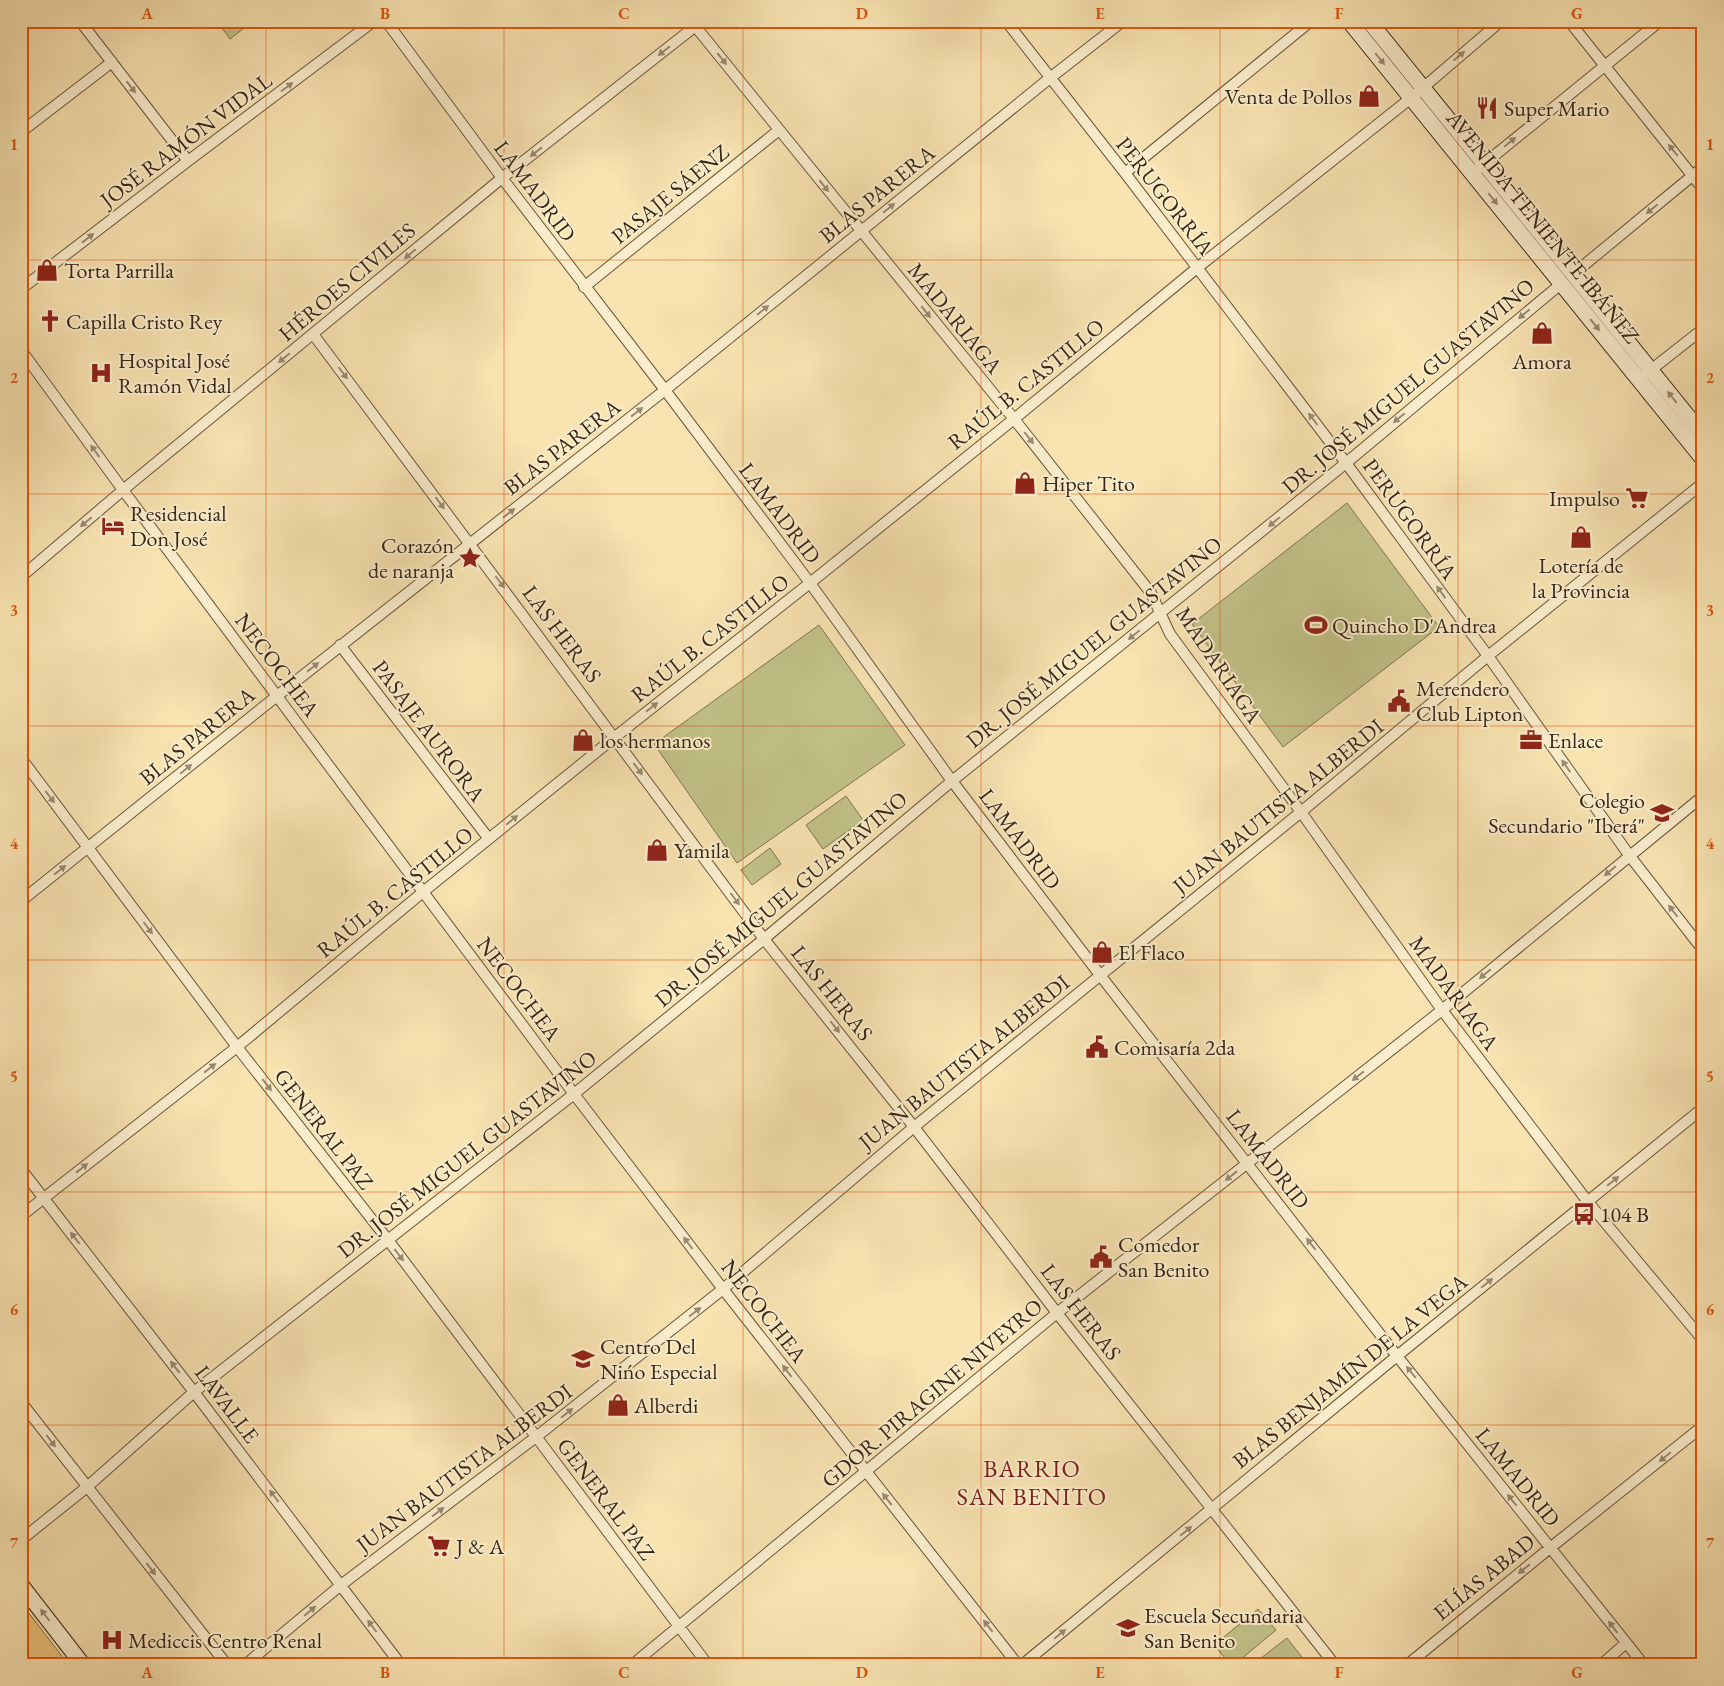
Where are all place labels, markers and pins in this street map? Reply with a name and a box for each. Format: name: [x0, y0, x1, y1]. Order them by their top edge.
place label: Venta de Pollos: [1225, 82, 1352, 111]
shop icon: Venta de Pollos: [1356, 83, 1382, 109]
place label: Super Mario: [1504, 94, 1609, 123]
restaurant icon: Super Mario: [1474, 95, 1500, 121]
place label: Torta Parrilla: [64, 256, 174, 285]
shop icon: Torta Parrilla: [34, 257, 60, 283]
place label: Capilla Cristo Rey: [66, 307, 223, 336]
church icon: Capilla Cristo Rey: [37, 308, 63, 334]
shop icon: Amora: [1529, 320, 1555, 346]
place label: Hospital José Ramón Vidal: [118, 346, 231, 400]
place label: Amora: [1511, 347, 1572, 376]
hospital icon: Hospital José Ramón Vidal: [88, 360, 114, 386]
place label: Hiper Tito: [1042, 469, 1135, 498]
shop icon: Hiper Tito: [1012, 470, 1038, 496]
place label: Impulso: [1549, 484, 1620, 513]
supermarket icon: Impulso: [1624, 485, 1650, 511]
place label: Residencial Don José: [130, 499, 227, 553]
hotel icon: Residencial Don José: [100, 513, 126, 539]
shop icon: Lotería de la Provincia: [1568, 524, 1594, 550]
place label: Corazón de naranja: [368, 531, 454, 585]
place icon: Corazón de naranja: [457, 545, 483, 571]
place label: Lotería de la Provincia: [1532, 551, 1630, 605]
place label: Quincho D'Andrea: [1332, 611, 1497, 640]
sports icon: Quincho D'Andrea: [1303, 612, 1329, 638]
place label: Merendero Club Lipton: [1416, 674, 1524, 728]
public building icon: Merendero Club Lipton: [1386, 688, 1412, 714]
place label: los hermanos: [600, 726, 710, 755]
place label: Enlace: [1548, 726, 1604, 755]
shop icon: los hermanos: [570, 727, 596, 753]
office icon: Enlace: [1518, 727, 1544, 753]
place label: Colegio Secundario "Iberá": [1488, 786, 1645, 840]
school or university icon: Colegio Secundario "Iberá": [1649, 800, 1675, 826]
place label: Yamila: [674, 836, 730, 865]
shop icon: Yamila: [644, 837, 670, 863]
place label: El Flaco: [1118, 938, 1185, 967]
shop icon: El Flaco: [1089, 939, 1115, 965]
place label: Comisaría 2da: [1114, 1033, 1236, 1062]
public building icon: Comisaría 2da: [1084, 1034, 1110, 1060]
place label: 104 B: [1600, 1200, 1649, 1229]
bus stop icon: 104 B: [1571, 1201, 1597, 1227]
place label: Comedor San Benito: [1118, 1230, 1209, 1284]
public building icon: Comedor San Benito: [1088, 1244, 1114, 1270]
place label: Centro Del Nińo Especial: [600, 1332, 717, 1386]
school or university icon: Centro Del Nińo Especial: [570, 1346, 596, 1372]
place label: Alberdi: [633, 1391, 698, 1420]
shop icon: Alberdi: [605, 1392, 631, 1418]
place label: J & A: [454, 1532, 505, 1561]
supermarket icon: J & A: [426, 1533, 452, 1559]
place label: Escuela Secundaria San Benito: [1144, 1601, 1304, 1655]
school or university icon: Escuela Secundaria San Benito: [1115, 1615, 1141, 1641]
place label: Mediccis Centro Renal: [128, 1626, 322, 1655]
hospital icon: Mediccis Centro Renal: [99, 1627, 125, 1653]

